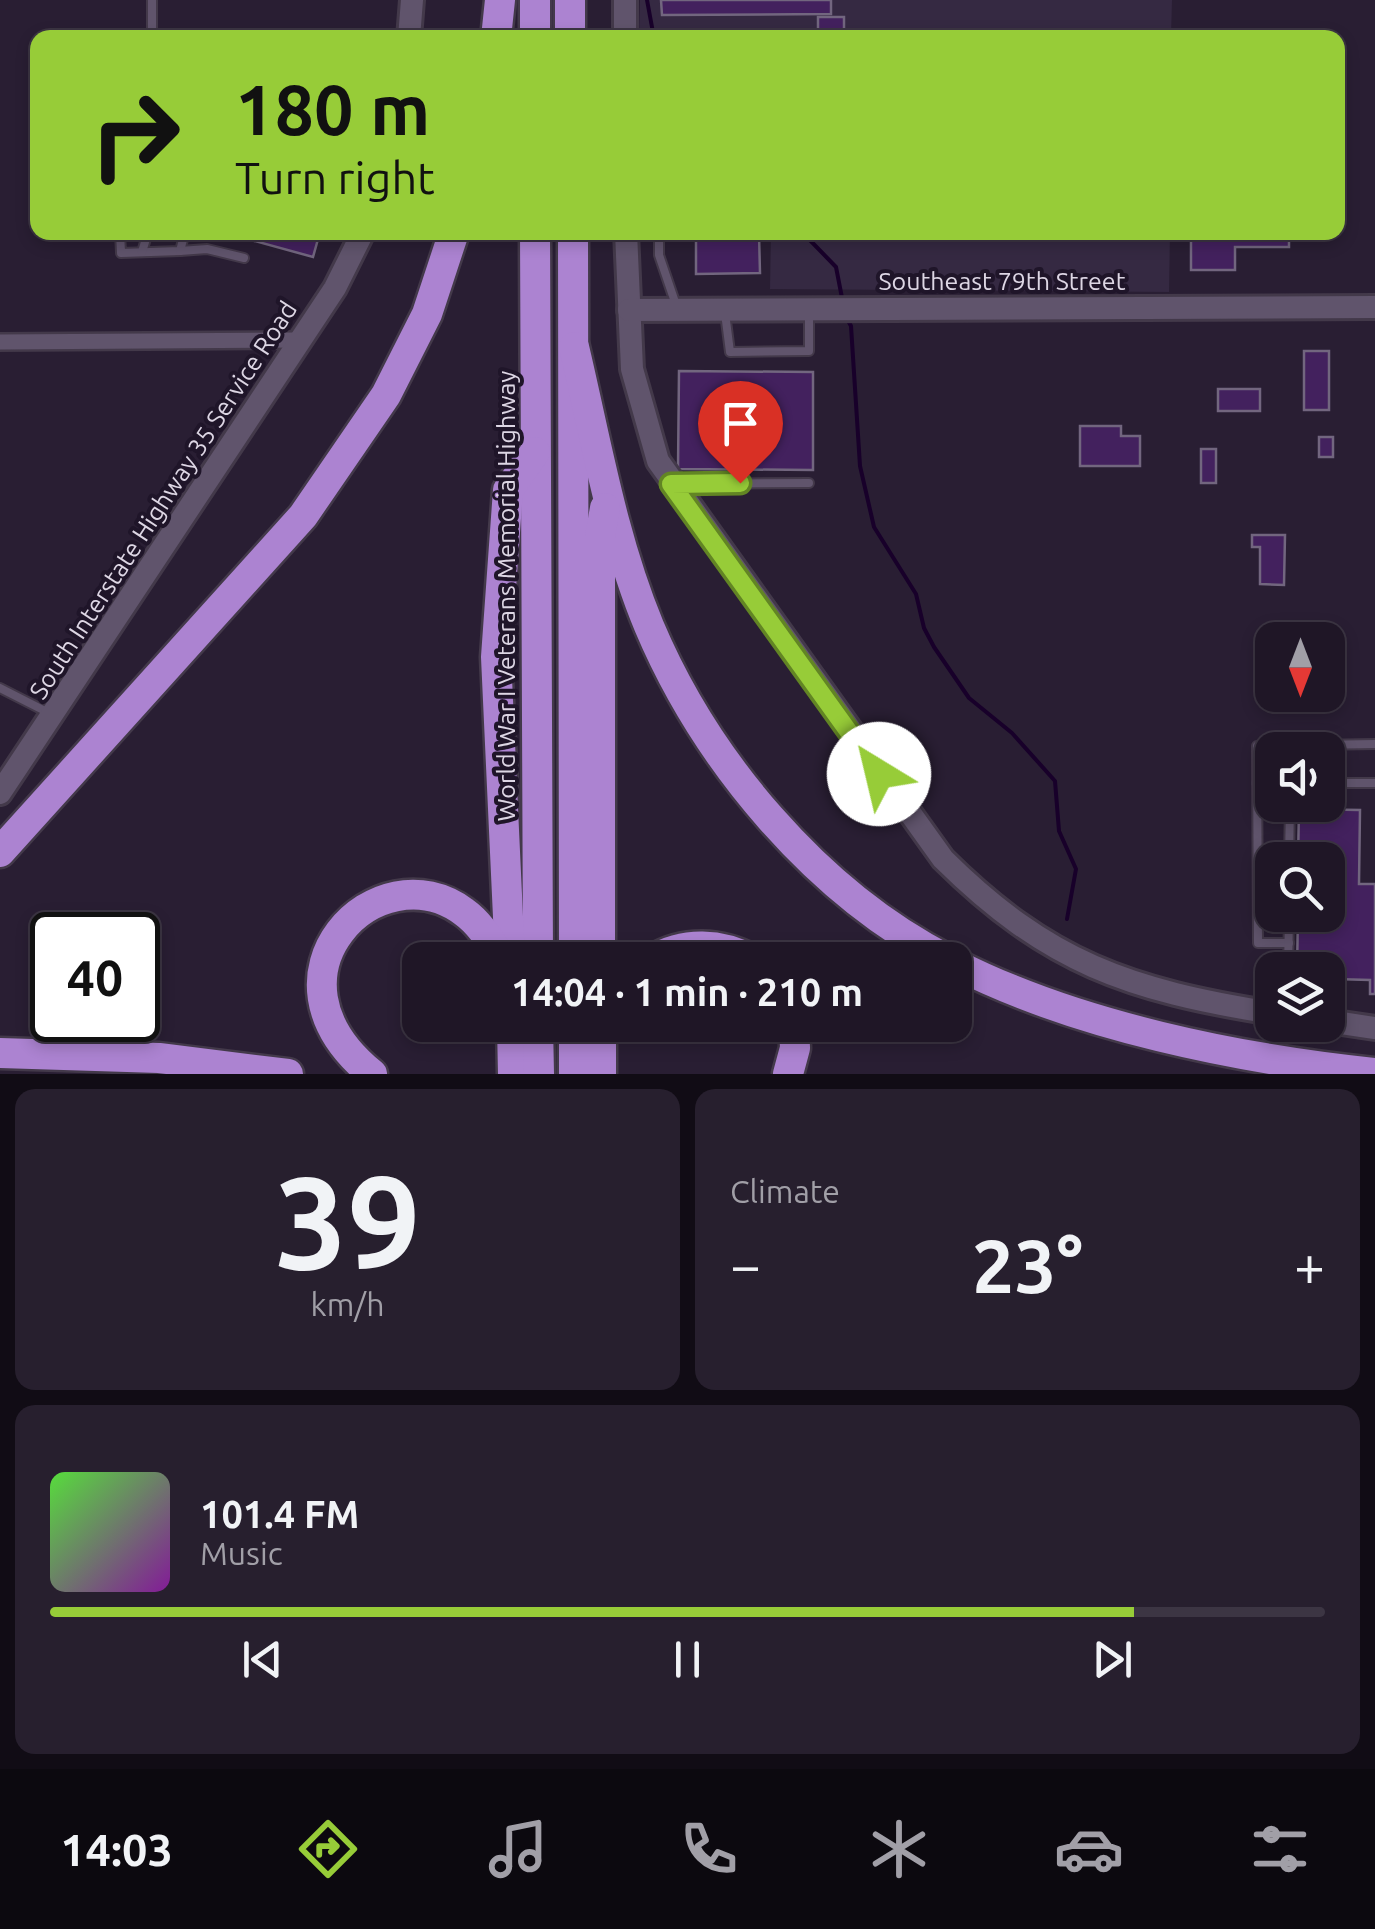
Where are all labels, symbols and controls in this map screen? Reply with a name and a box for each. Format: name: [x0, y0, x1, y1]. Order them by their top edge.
icon: right: [70, 70, 200, 200]
text: 180 m: [235, 70, 430, 148]
text: Turn right: [235, 152, 435, 203]
street label: Southeast 79th Street: [879, 267, 1126, 295]
street label: South Interstate Highway 35 Service Road: [24, 296, 302, 704]
street label: World War I Veterans Memorial Highway: [492, 371, 520, 821]
pin: [698, 381, 783, 484]
icon: arrive: [713, 396, 768, 451]
north arrow: [1255, 622, 1345, 712]
map controls: [1255, 622, 1345, 1042]
position arrow: [827, 722, 931, 826]
button: sound: [1255, 732, 1345, 822]
button: search: [1255, 842, 1345, 932]
speed limit sign: 40: [30, 912, 160, 1042]
button: layers: [1255, 952, 1345, 1042]
text: 14:04 · 1 min · 210 m: [511, 971, 863, 1013]
text: 39: [274, 1148, 421, 1294]
text: Climate: [730, 1173, 840, 1209]
text: 23°: [972, 1223, 1083, 1307]
text: −: [730, 1234, 761, 1295]
text: +: [1294, 1234, 1325, 1295]
text: km/h: [311, 1286, 384, 1322]
text: 101.4 FM: [200, 1493, 359, 1535]
text: Music: [200, 1535, 283, 1571]
icon: previous: [235, 1632, 290, 1687]
icon: pause: [660, 1632, 715, 1687]
icon: next: [1085, 1632, 1140, 1687]
icon: directions: [293, 1814, 363, 1884]
icon: music: [483, 1814, 553, 1884]
icon: phone: [674, 1814, 744, 1884]
icon: climate: [864, 1814, 934, 1884]
icon: car: [1054, 1814, 1124, 1884]
icon: filters: [1245, 1814, 1315, 1884]
text: 14:03: [60, 1824, 173, 1875]

